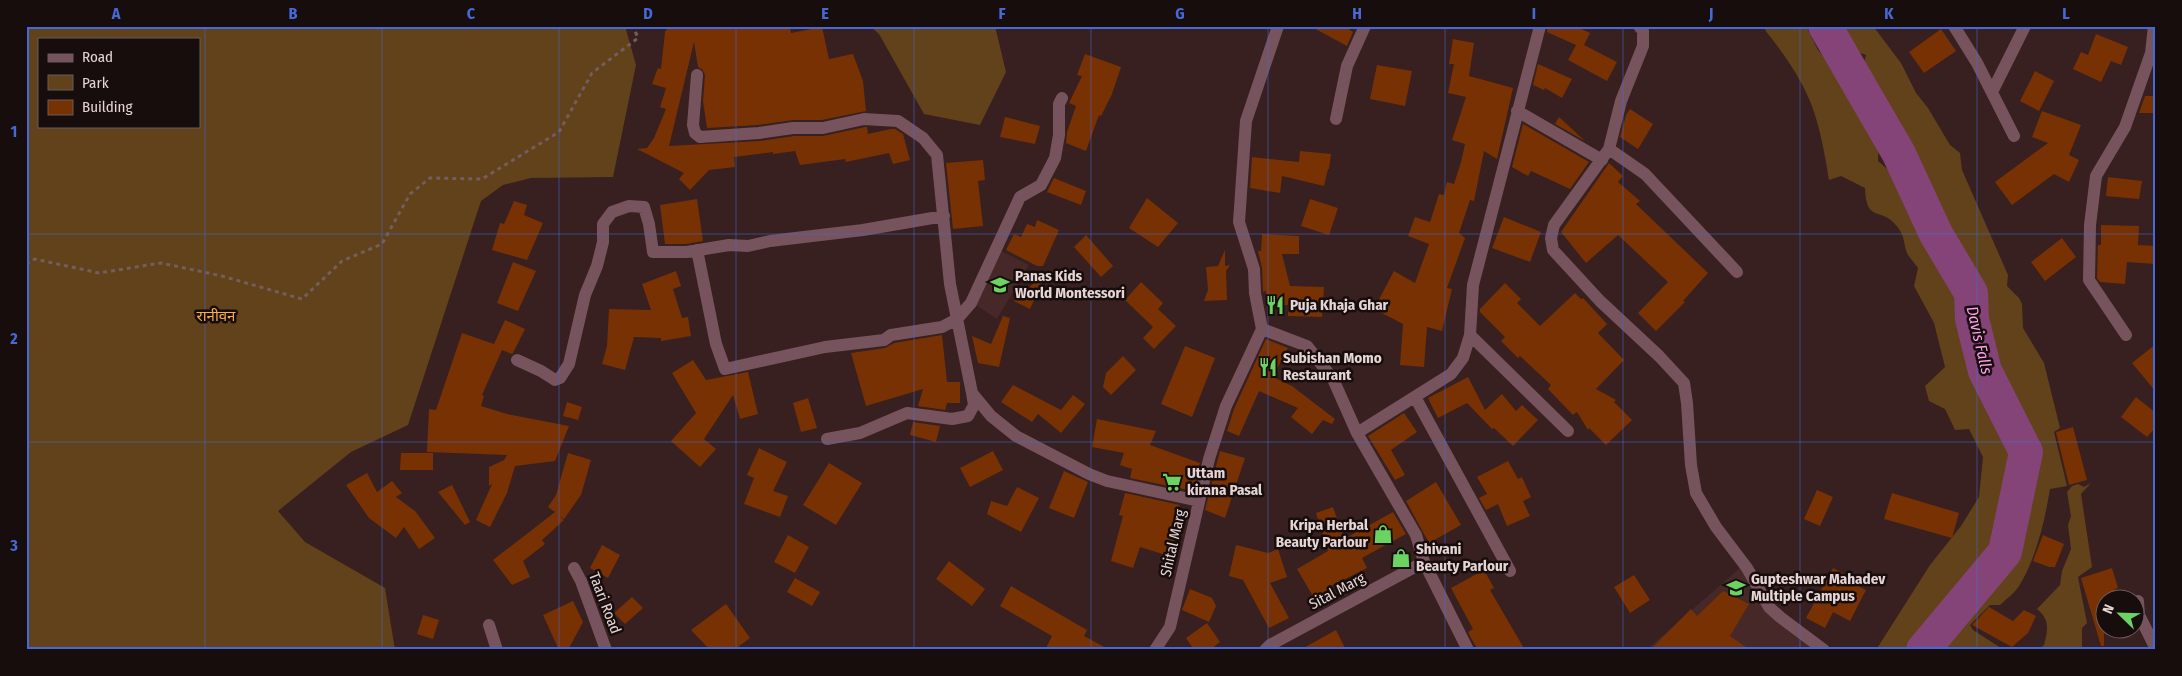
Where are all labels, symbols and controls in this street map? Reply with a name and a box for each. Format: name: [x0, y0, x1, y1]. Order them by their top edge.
text: A: [111, 4, 121, 23]
text: B: [289, 4, 298, 23]
text: C: [467, 4, 476, 23]
text: D: [643, 4, 653, 23]
text: E: [821, 4, 829, 23]
text: F: [998, 4, 1006, 23]
text: G: [1175, 4, 1185, 23]
text: H: [1352, 4, 1362, 23]
text: I: [1532, 4, 1536, 23]
text: J: [1708, 4, 1713, 23]
text: K: [1884, 4, 1894, 23]
text: L: [2062, 4, 2070, 23]
legend: [38, 38, 200, 128]
text: Road: [82, 48, 113, 66]
text: Park: [82, 74, 109, 92]
text: Building: [82, 98, 133, 116]
text: 1: [11, 122, 17, 141]
place label: Panas Kids World Montessori: [1015, 267, 1125, 302]
school or university icon: Panas Kids World Montessori: [989, 274, 1011, 296]
restaurant icon: Puja Khaja Ghar: [1264, 294, 1286, 316]
place label: Puja Khaja Ghar: [1290, 296, 1389, 314]
water label: Davis Falls: [1962, 304, 1997, 376]
park label: रानीवन: [197, 307, 236, 325]
text: 2: [9, 329, 18, 348]
place label: Subishan Momo Restaurant: [1283, 349, 1382, 384]
restaurant icon: Subishan Momo Restaurant: [1257, 356, 1279, 378]
place label: Uttam kirana Pasal: [1187, 464, 1263, 499]
supermarket icon: Uttam kirana Pasal: [1161, 471, 1183, 493]
street label: Shital Marg: [1157, 508, 1189, 578]
place label: Kripa Herbal Beauty Parlour: [1276, 516, 1369, 551]
shop icon: Kripa Herbal Beauty Parlour: [1372, 523, 1394, 545]
text: 3: [9, 536, 18, 555]
place label: Shivani Beauty Parlour: [1416, 540, 1509, 575]
shop icon: Shivani Beauty Parlour: [1390, 547, 1412, 569]
street label: Sital Marg: [1306, 569, 1368, 613]
street label: Taari Road: [585, 570, 625, 636]
place label: Gupteshwar Mahadev Multiple Campus: [1751, 570, 1886, 605]
school or university icon: Gupteshwar Mahadev Multiple Campus: [1725, 577, 1747, 599]
north arrow: [2094, 588, 2144, 638]
text: N: [2099, 602, 2118, 616]

